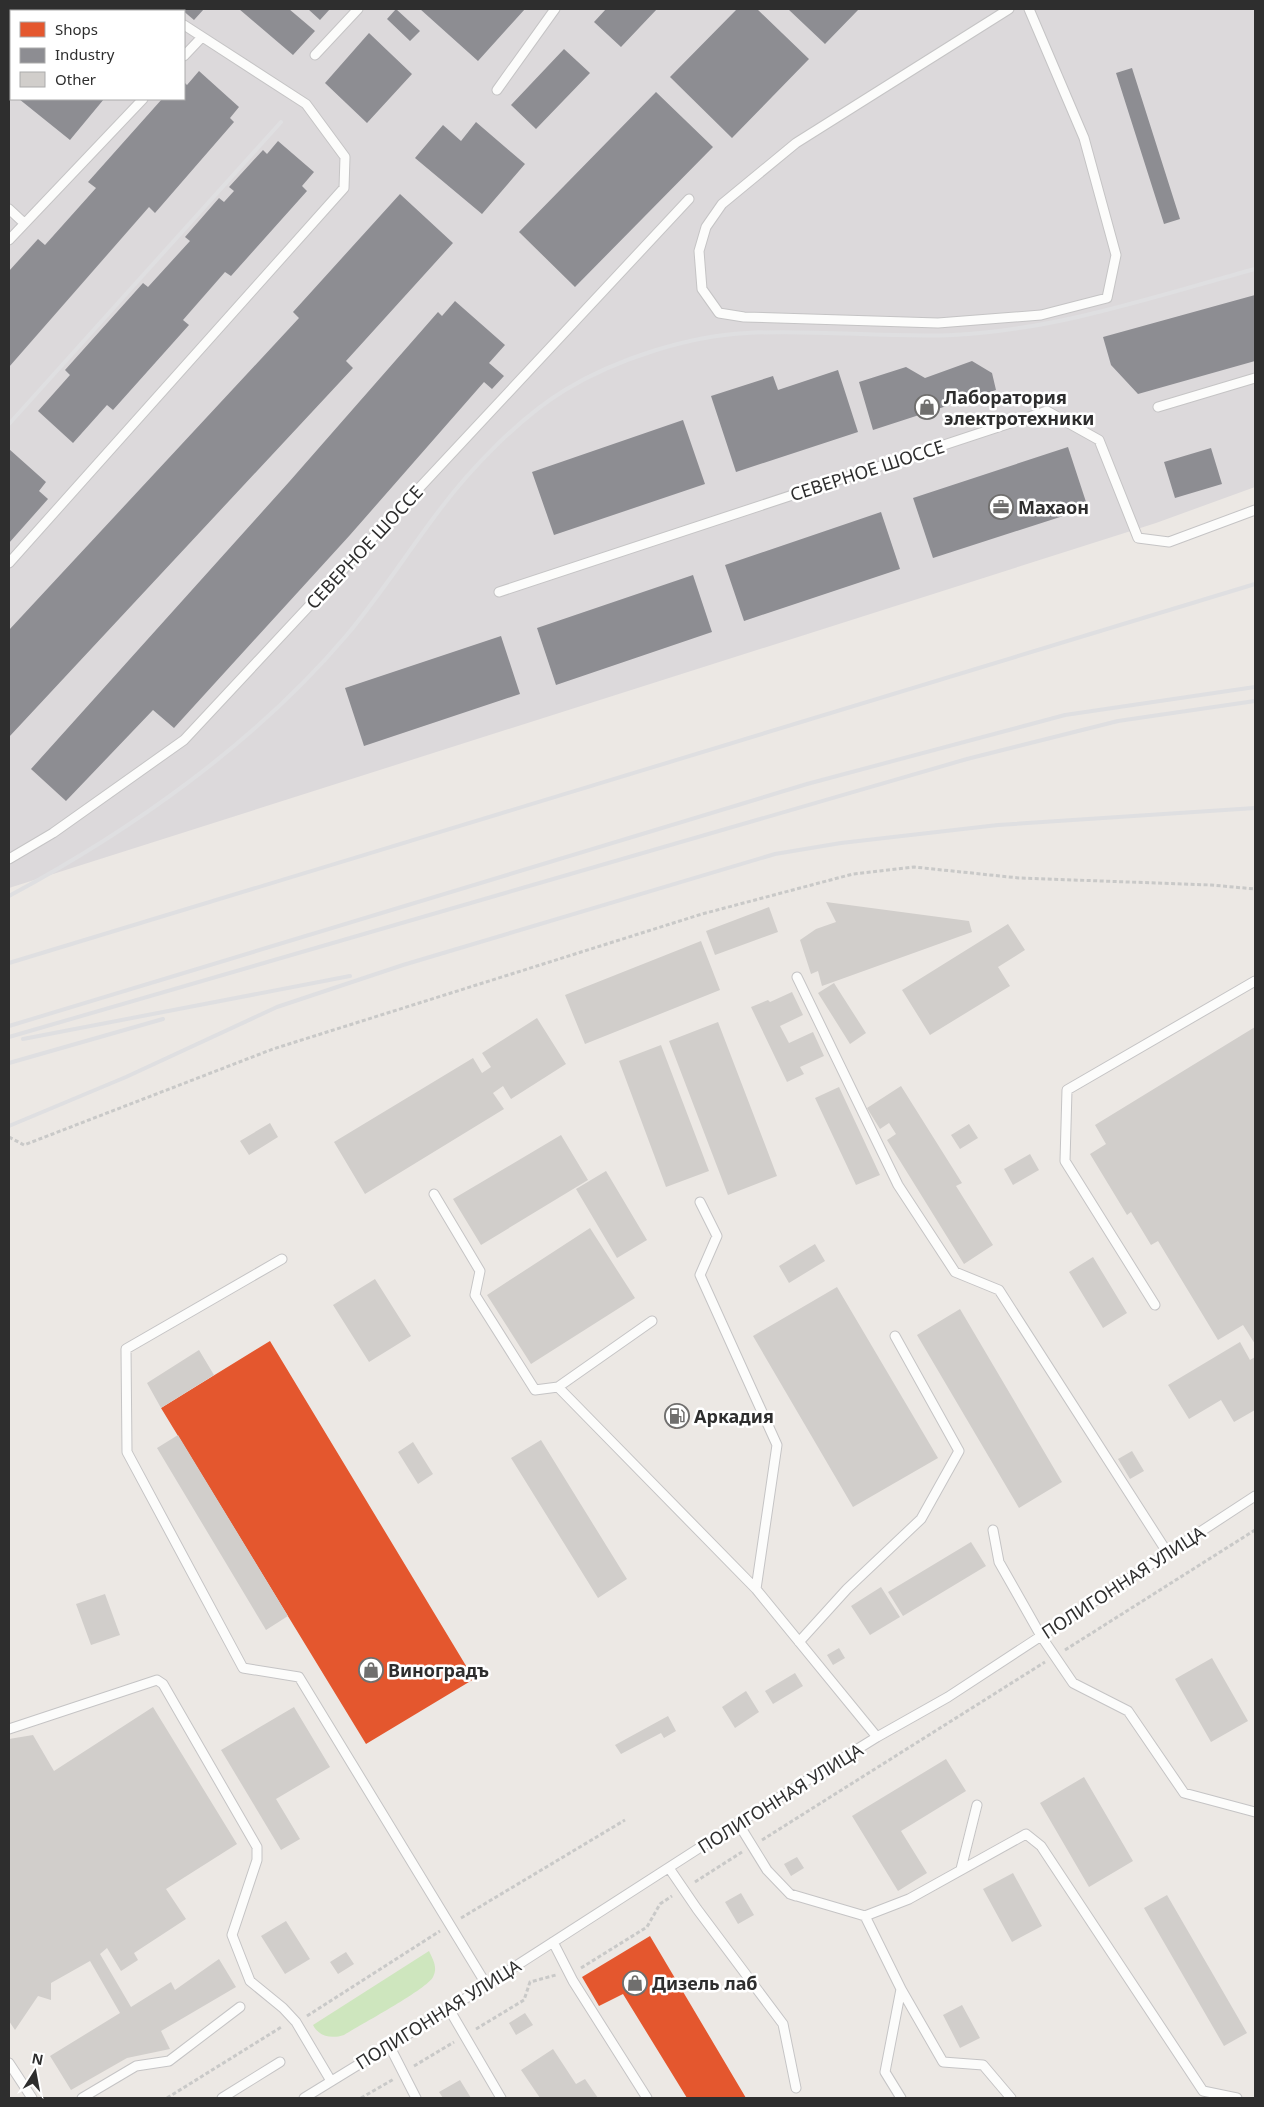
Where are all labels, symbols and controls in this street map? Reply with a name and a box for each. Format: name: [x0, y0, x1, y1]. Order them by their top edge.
legend: [10, 10, 185, 100]
text: Shops: [55, 19, 98, 39]
text: Industry: [55, 44, 115, 64]
text: Other: [55, 69, 96, 89]
place label: Лаборатория электротехники: [944, 385, 1094, 430]
shop icon: Лаборатория электротехники: [914, 394, 940, 420]
street label: СЕВЕРНОЕ ШОССЕ: [787, 434, 947, 506]
street label: СЕВЕРНОЕ ШОССЕ: [300, 480, 428, 614]
office icon: Махаон: [988, 494, 1014, 520]
place label: Махаон: [1018, 495, 1089, 519]
fuel station icon: Аркадия: [664, 1403, 690, 1429]
place label: Аркадия: [694, 1404, 774, 1428]
street label: ПОЛИГОННАЯ УЛИЦА: [1037, 1520, 1210, 1644]
shop icon: Виноградъ: [358, 1657, 384, 1683]
place label: Виноградъ: [388, 1658, 489, 1682]
street label: ПОЛИГОННАЯ УЛИЦА: [693, 1737, 867, 1859]
street label: ПОЛИГОННАЯ УЛИЦА: [351, 1953, 525, 2075]
shop icon: Дизель лаб: [622, 1970, 648, 1996]
place label: Дизель лаб: [652, 1971, 758, 1995]
north arrow: [10, 2047, 60, 2097]
text: N: [30, 2048, 45, 2069]

